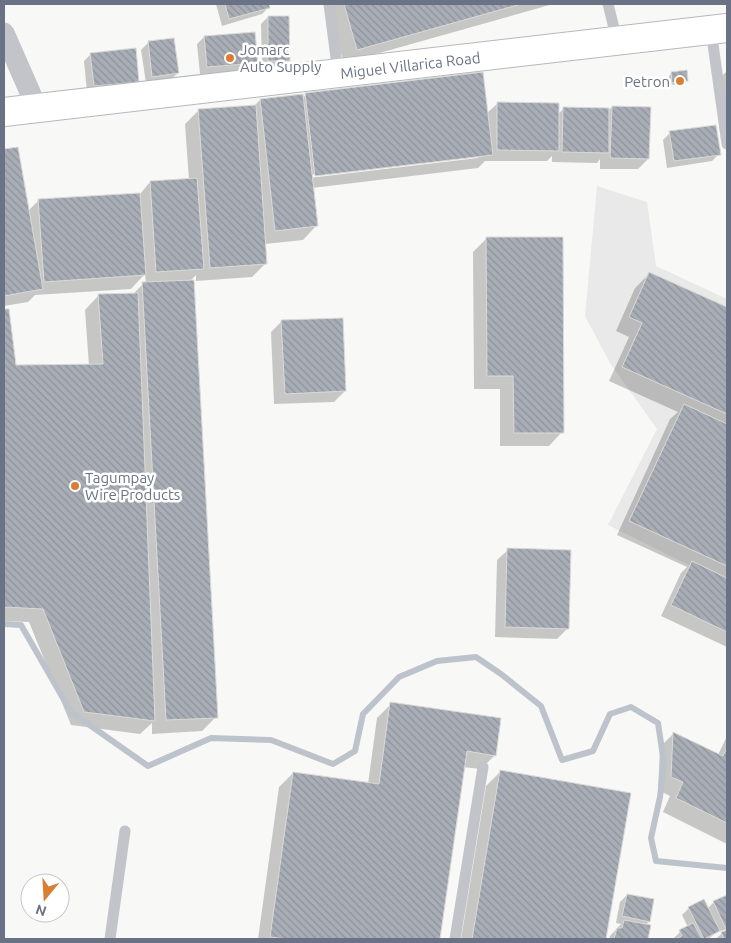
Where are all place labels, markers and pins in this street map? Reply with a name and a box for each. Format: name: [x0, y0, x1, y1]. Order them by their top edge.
place label: Jomarc Auto Supply: [240, 41, 322, 75]
marker: Jomarc Auto Supply: [224, 52, 236, 64]
place label: Petron: [624, 73, 670, 90]
marker: Petron: [674, 75, 686, 87]
place label: Tagumpay Wire Products: [85, 469, 180, 503]
marker: Tagumpay Wire Products: [69, 480, 81, 492]

